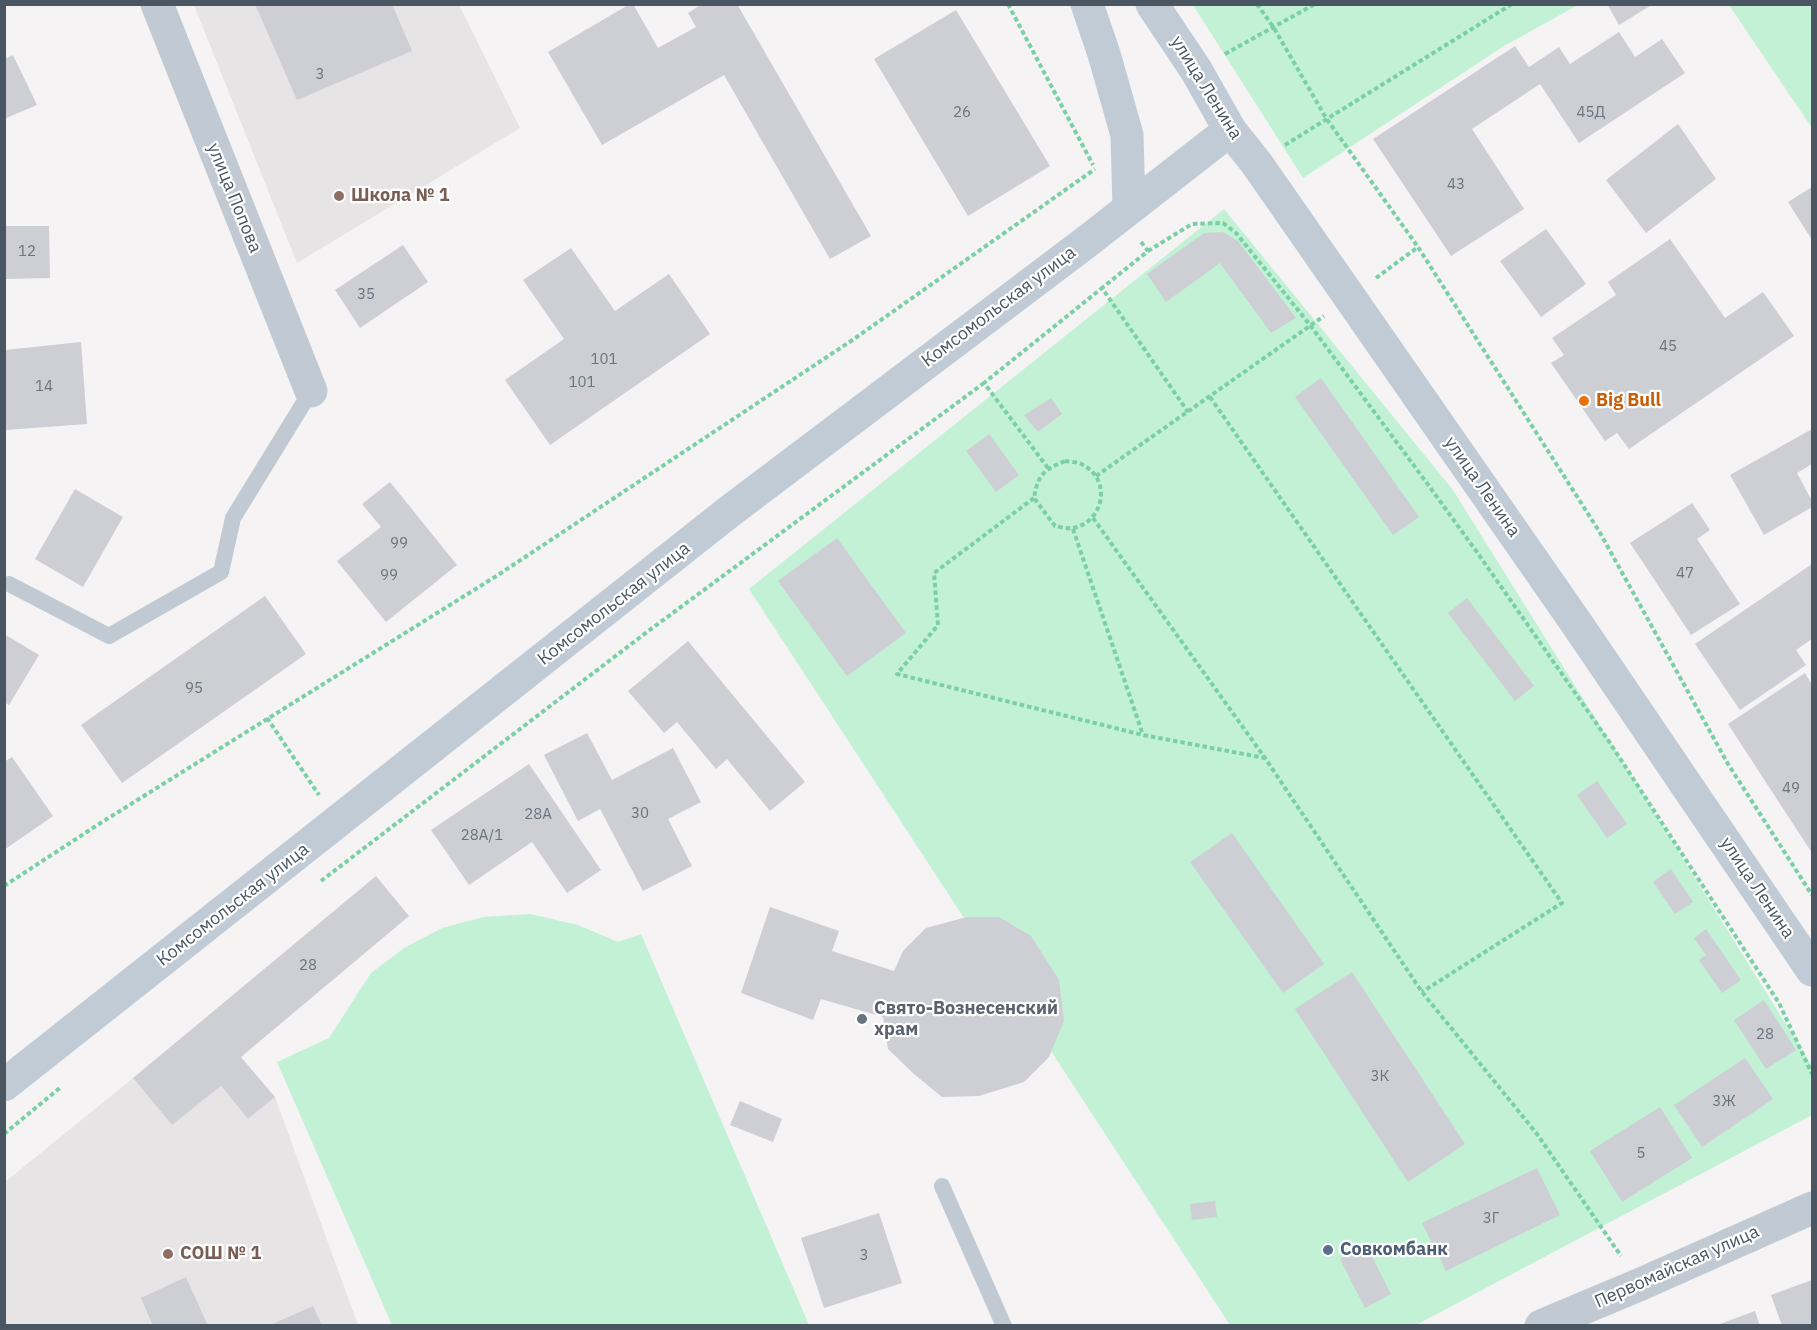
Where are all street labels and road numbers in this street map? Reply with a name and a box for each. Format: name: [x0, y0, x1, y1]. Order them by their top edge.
street label: улица Ленина: [1166, 32, 1246, 144]
street label: улица Попова: [202, 140, 266, 256]
street label: Комсомольская улица: [918, 242, 1080, 372]
street label: улица Ленина: [1439, 433, 1525, 541]
street label: Комсомольская улица: [534, 538, 694, 670]
street label: улица Ленина: [1715, 833, 1799, 943]
street label: Комсомольская улица: [153, 839, 313, 971]
street label: Первомайская улица: [1591, 1221, 1763, 1313]

